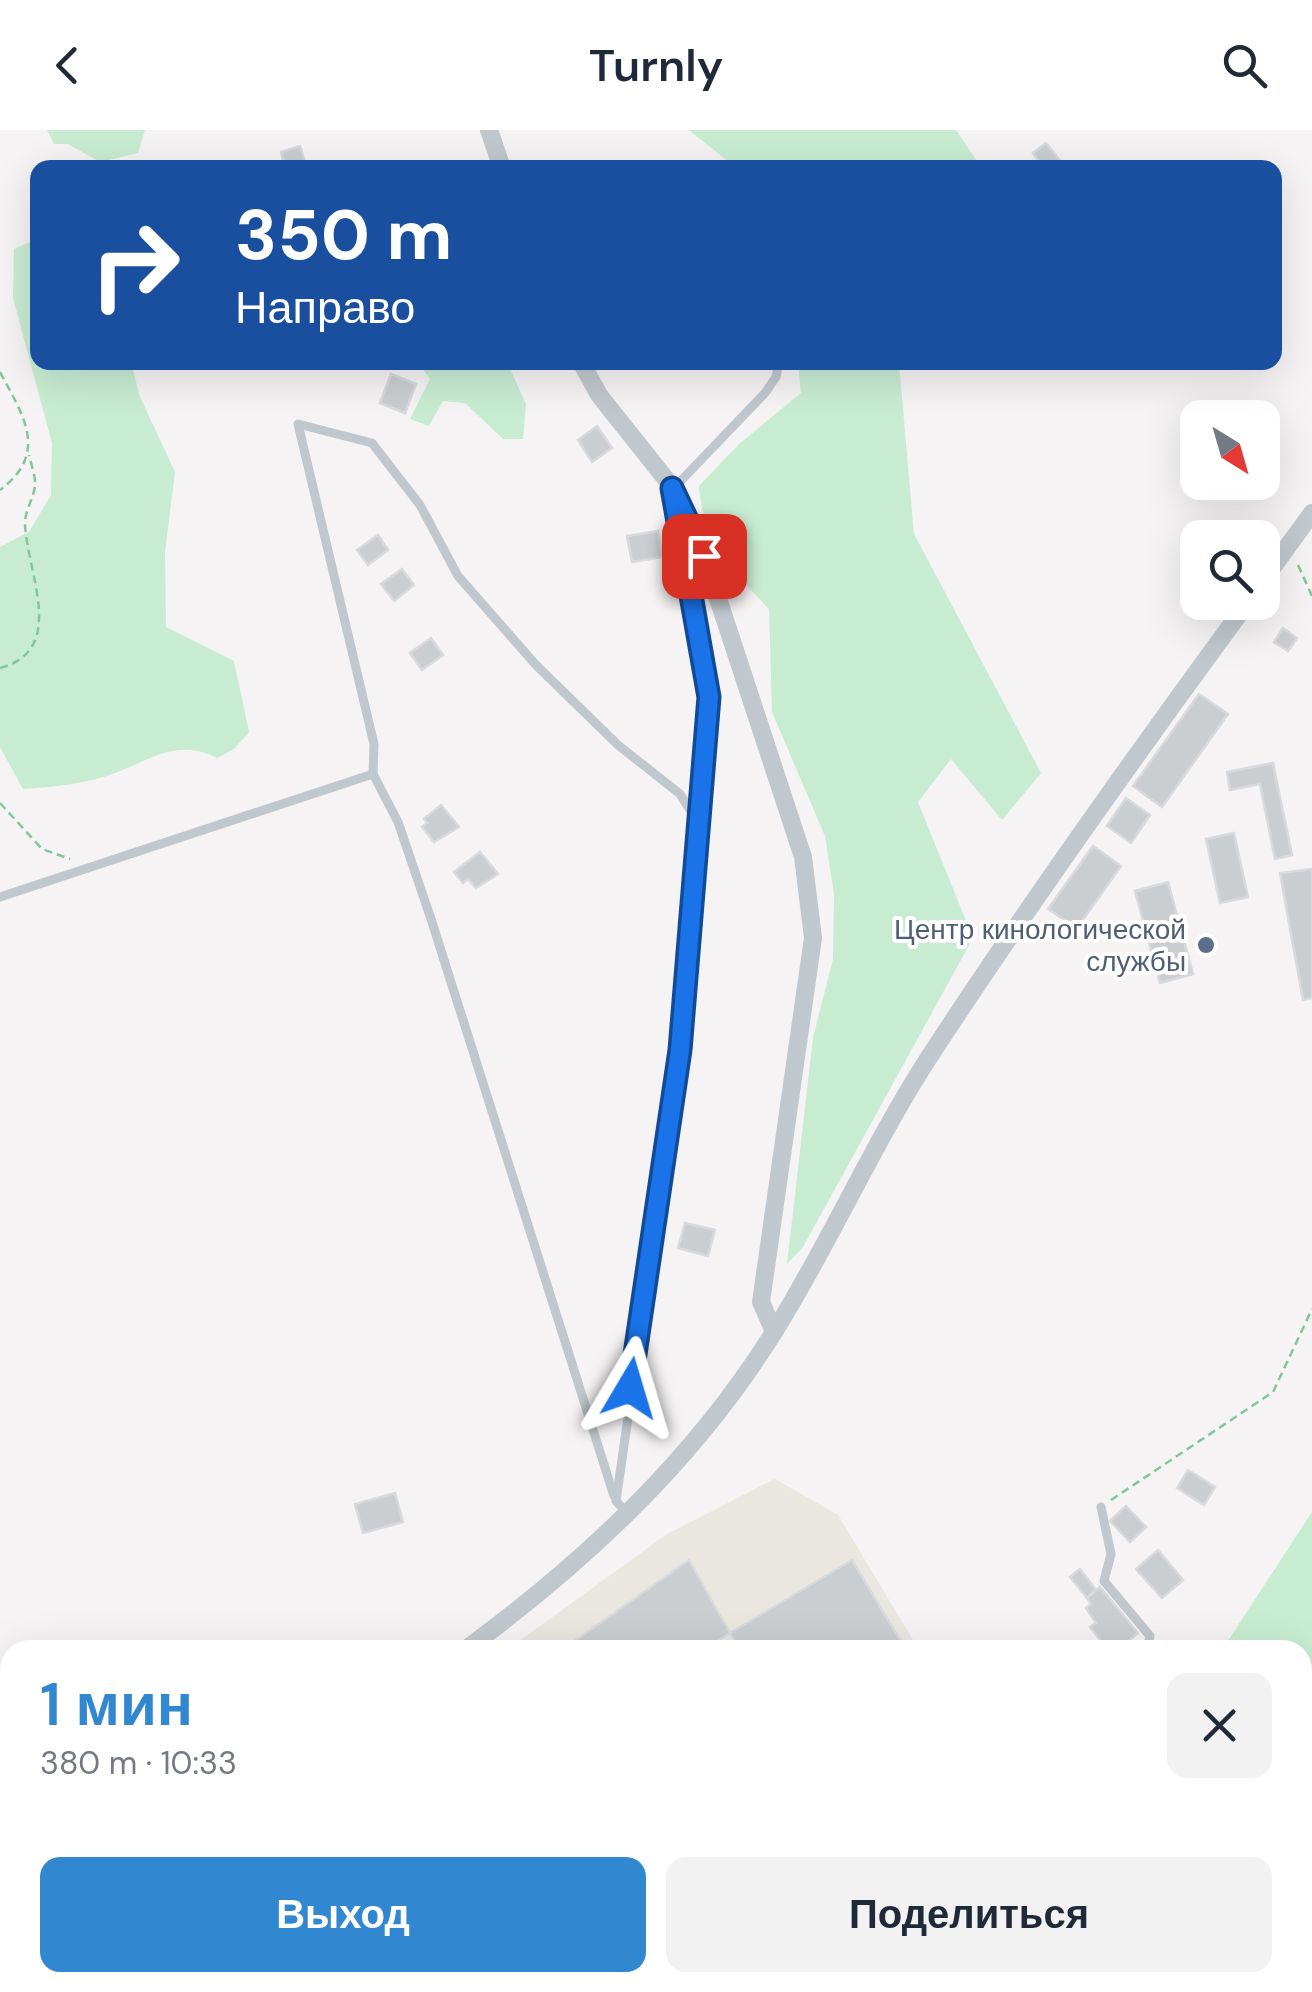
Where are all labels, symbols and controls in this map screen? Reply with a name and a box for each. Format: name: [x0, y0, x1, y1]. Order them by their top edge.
text: Turnly: [589, 36, 723, 95]
icon: back: [40, 38, 95, 93]
icon: search: [1217, 38, 1272, 93]
text: 350 m: [235, 190, 452, 281]
icon: right: [70, 200, 200, 330]
text: Направо: [235, 278, 415, 337]
north arrow: [1180, 400, 1280, 500]
map controls: [1180, 400, 1280, 620]
pin: [662, 514, 747, 599]
button: search: [1180, 520, 1280, 620]
icon: arrive: [677, 529, 732, 584]
place label: Центр кинологической службы: [894, 911, 1186, 980]
marker: Центр кинологической службы: [1195, 934, 1217, 956]
position arrow: [578, 1336, 682, 1440]
text: 1 мин: [40, 1665, 193, 1744]
button: close: [1167, 1673, 1272, 1778]
text: 380 m · 10:33: [40, 1742, 237, 1784]
button: Выход: [40, 1857, 646, 1972]
button: Поделиться: [666, 1857, 1272, 1972]

